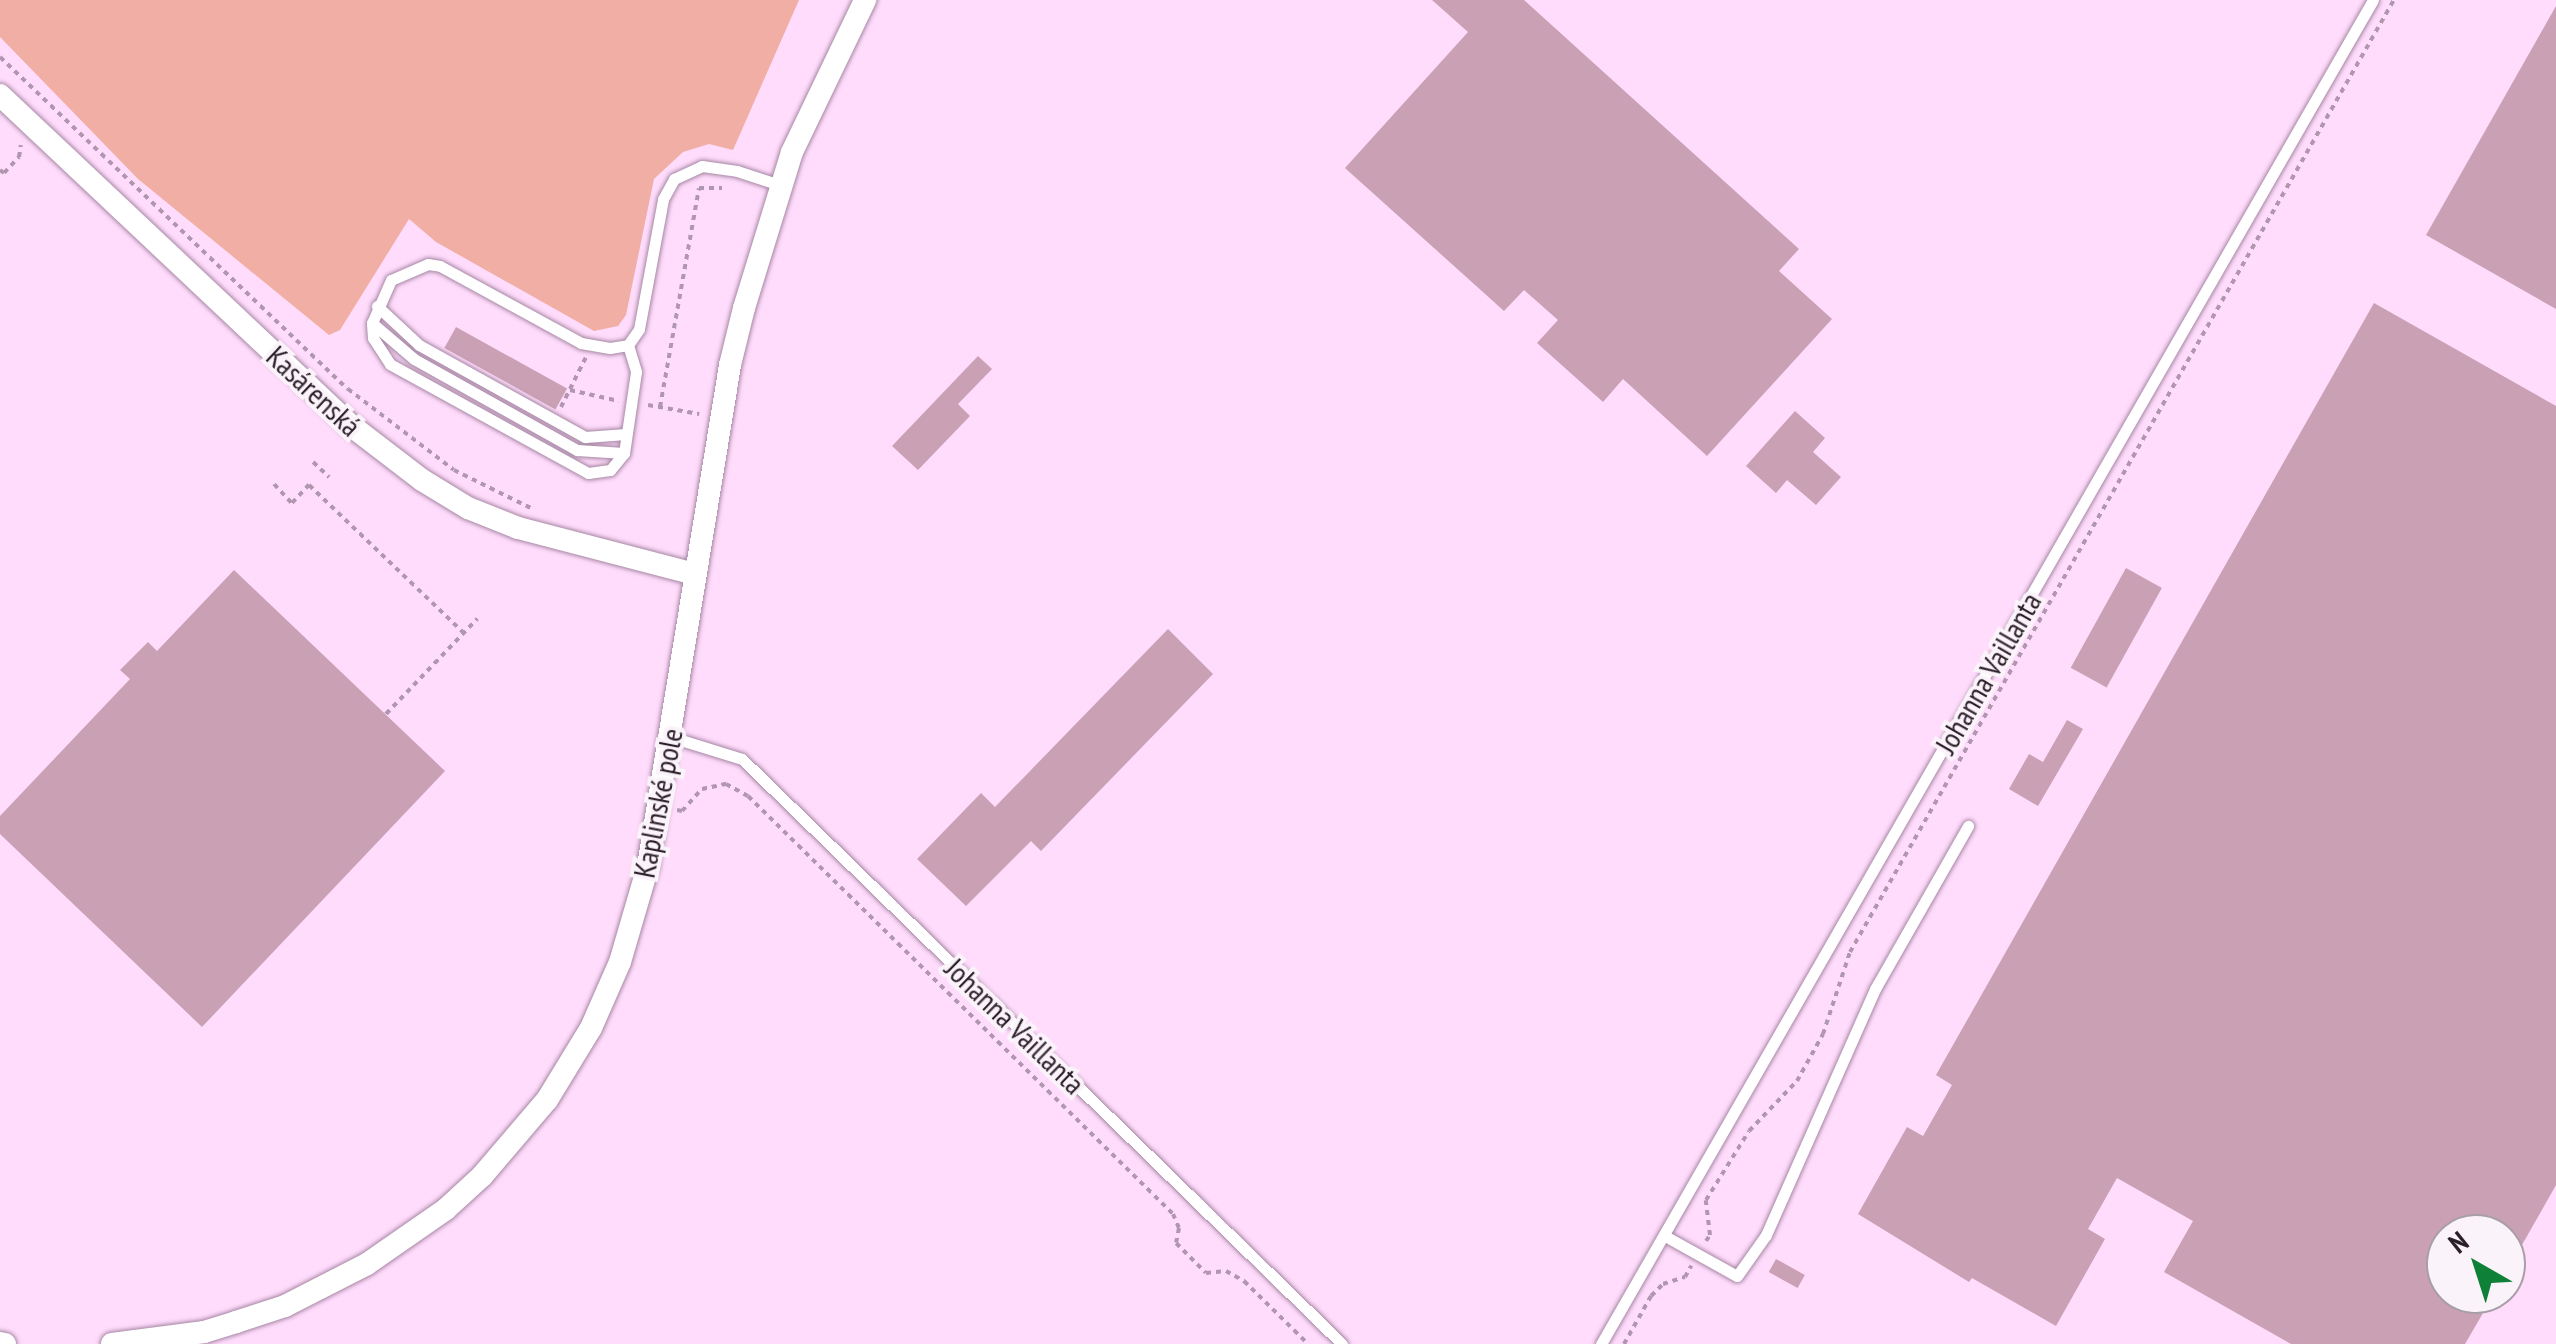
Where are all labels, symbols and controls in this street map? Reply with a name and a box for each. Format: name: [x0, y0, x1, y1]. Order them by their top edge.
street label: Kasárenská: [259, 338, 369, 444]
street label: Johanna Vaillanta: [1927, 586, 2049, 760]
street label: Kaplinské pole: [626, 725, 690, 881]
street label: Johanna Vaillanta: [938, 950, 1092, 1102]
north arrow: [2426, 1214, 2526, 1314]
text: N: [2441, 1223, 2476, 1261]

